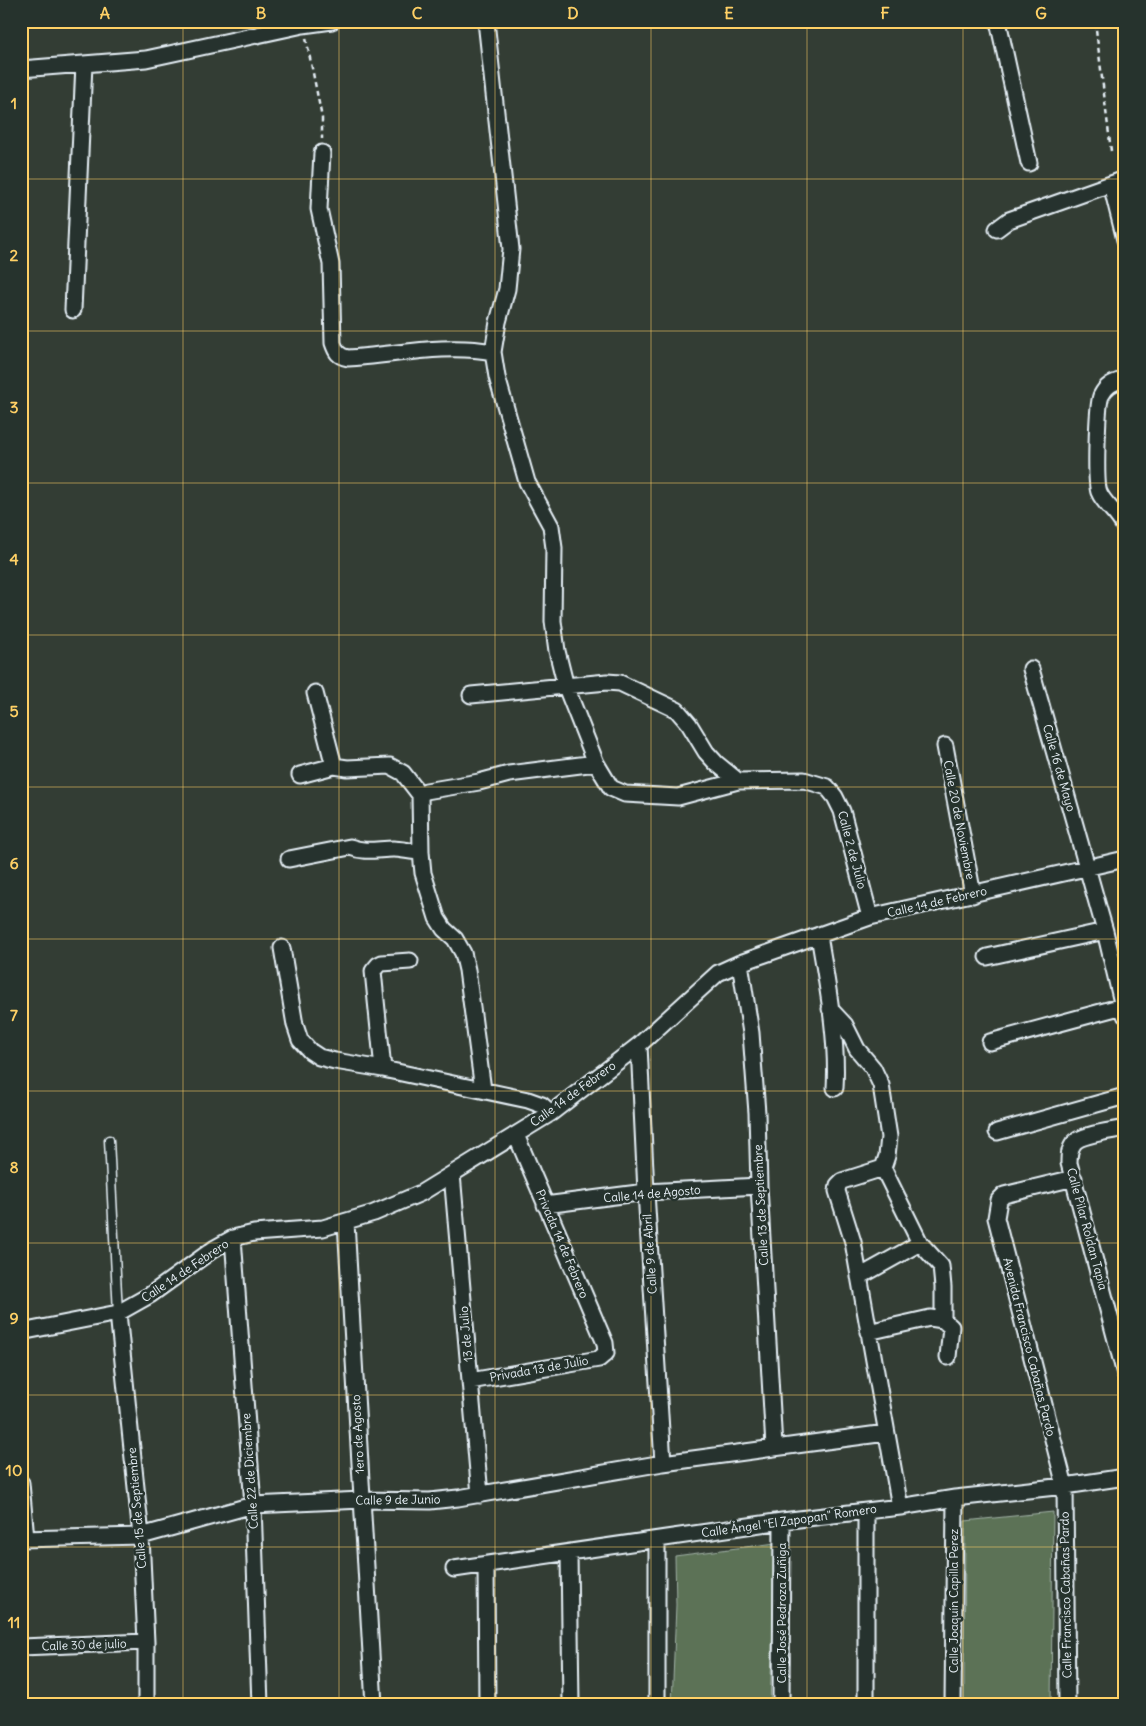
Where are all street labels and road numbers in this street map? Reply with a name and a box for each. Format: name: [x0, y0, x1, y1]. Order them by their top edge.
street label: Calle 16 de Mayo: [1040, 722, 1079, 814]
street label: Calle 20 de Noviembre: [941, 759, 978, 881]
street label: Calle 2 de Julio: [835, 809, 870, 891]
street label: Calle 14 de Febrero: [886, 883, 989, 920]
street label: Calle 14 de Febrero: [527, 1057, 619, 1130]
street label: Calle 13 de Septiembre: [750, 1144, 771, 1266]
street label: Calle Pilar Roldan Tapia: [1064, 1166, 1111, 1292]
street label: Calle 14 de Agosto: [603, 1182, 701, 1205]
street label: Privada 14 de Febrero: [533, 1187, 592, 1301]
street label: Calle 9 de Abril: [639, 1214, 660, 1294]
street label: Calle 14 de Febrero: [138, 1236, 231, 1305]
street label: Avenida Francisco Cabañas Pardo: [1000, 1256, 1059, 1438]
street label: 13 de Julio: [456, 1305, 475, 1363]
street label: Privada 13 de Julio: [488, 1352, 590, 1385]
street label: 1ero de Agosto: [348, 1394, 367, 1474]
street label: Calle 22 de Diciembre: [238, 1413, 261, 1530]
street label: Calle 15 de Septiembre: [124, 1447, 149, 1569]
street label: Calle 9 de Junio: [355, 1491, 441, 1508]
street label: Calle Ángel "El Zapopan" Romero: [700, 1501, 878, 1540]
street label: Calle Francisco Cabañas Pardo: [1057, 1511, 1074, 1678]
street label: Calle Joaquín Capilla Perez: [946, 1529, 961, 1673]
street label: Calle José Pedroza Zuñiga: [774, 1542, 789, 1683]
street label: Calle 30 de julio: [41, 1636, 127, 1653]

